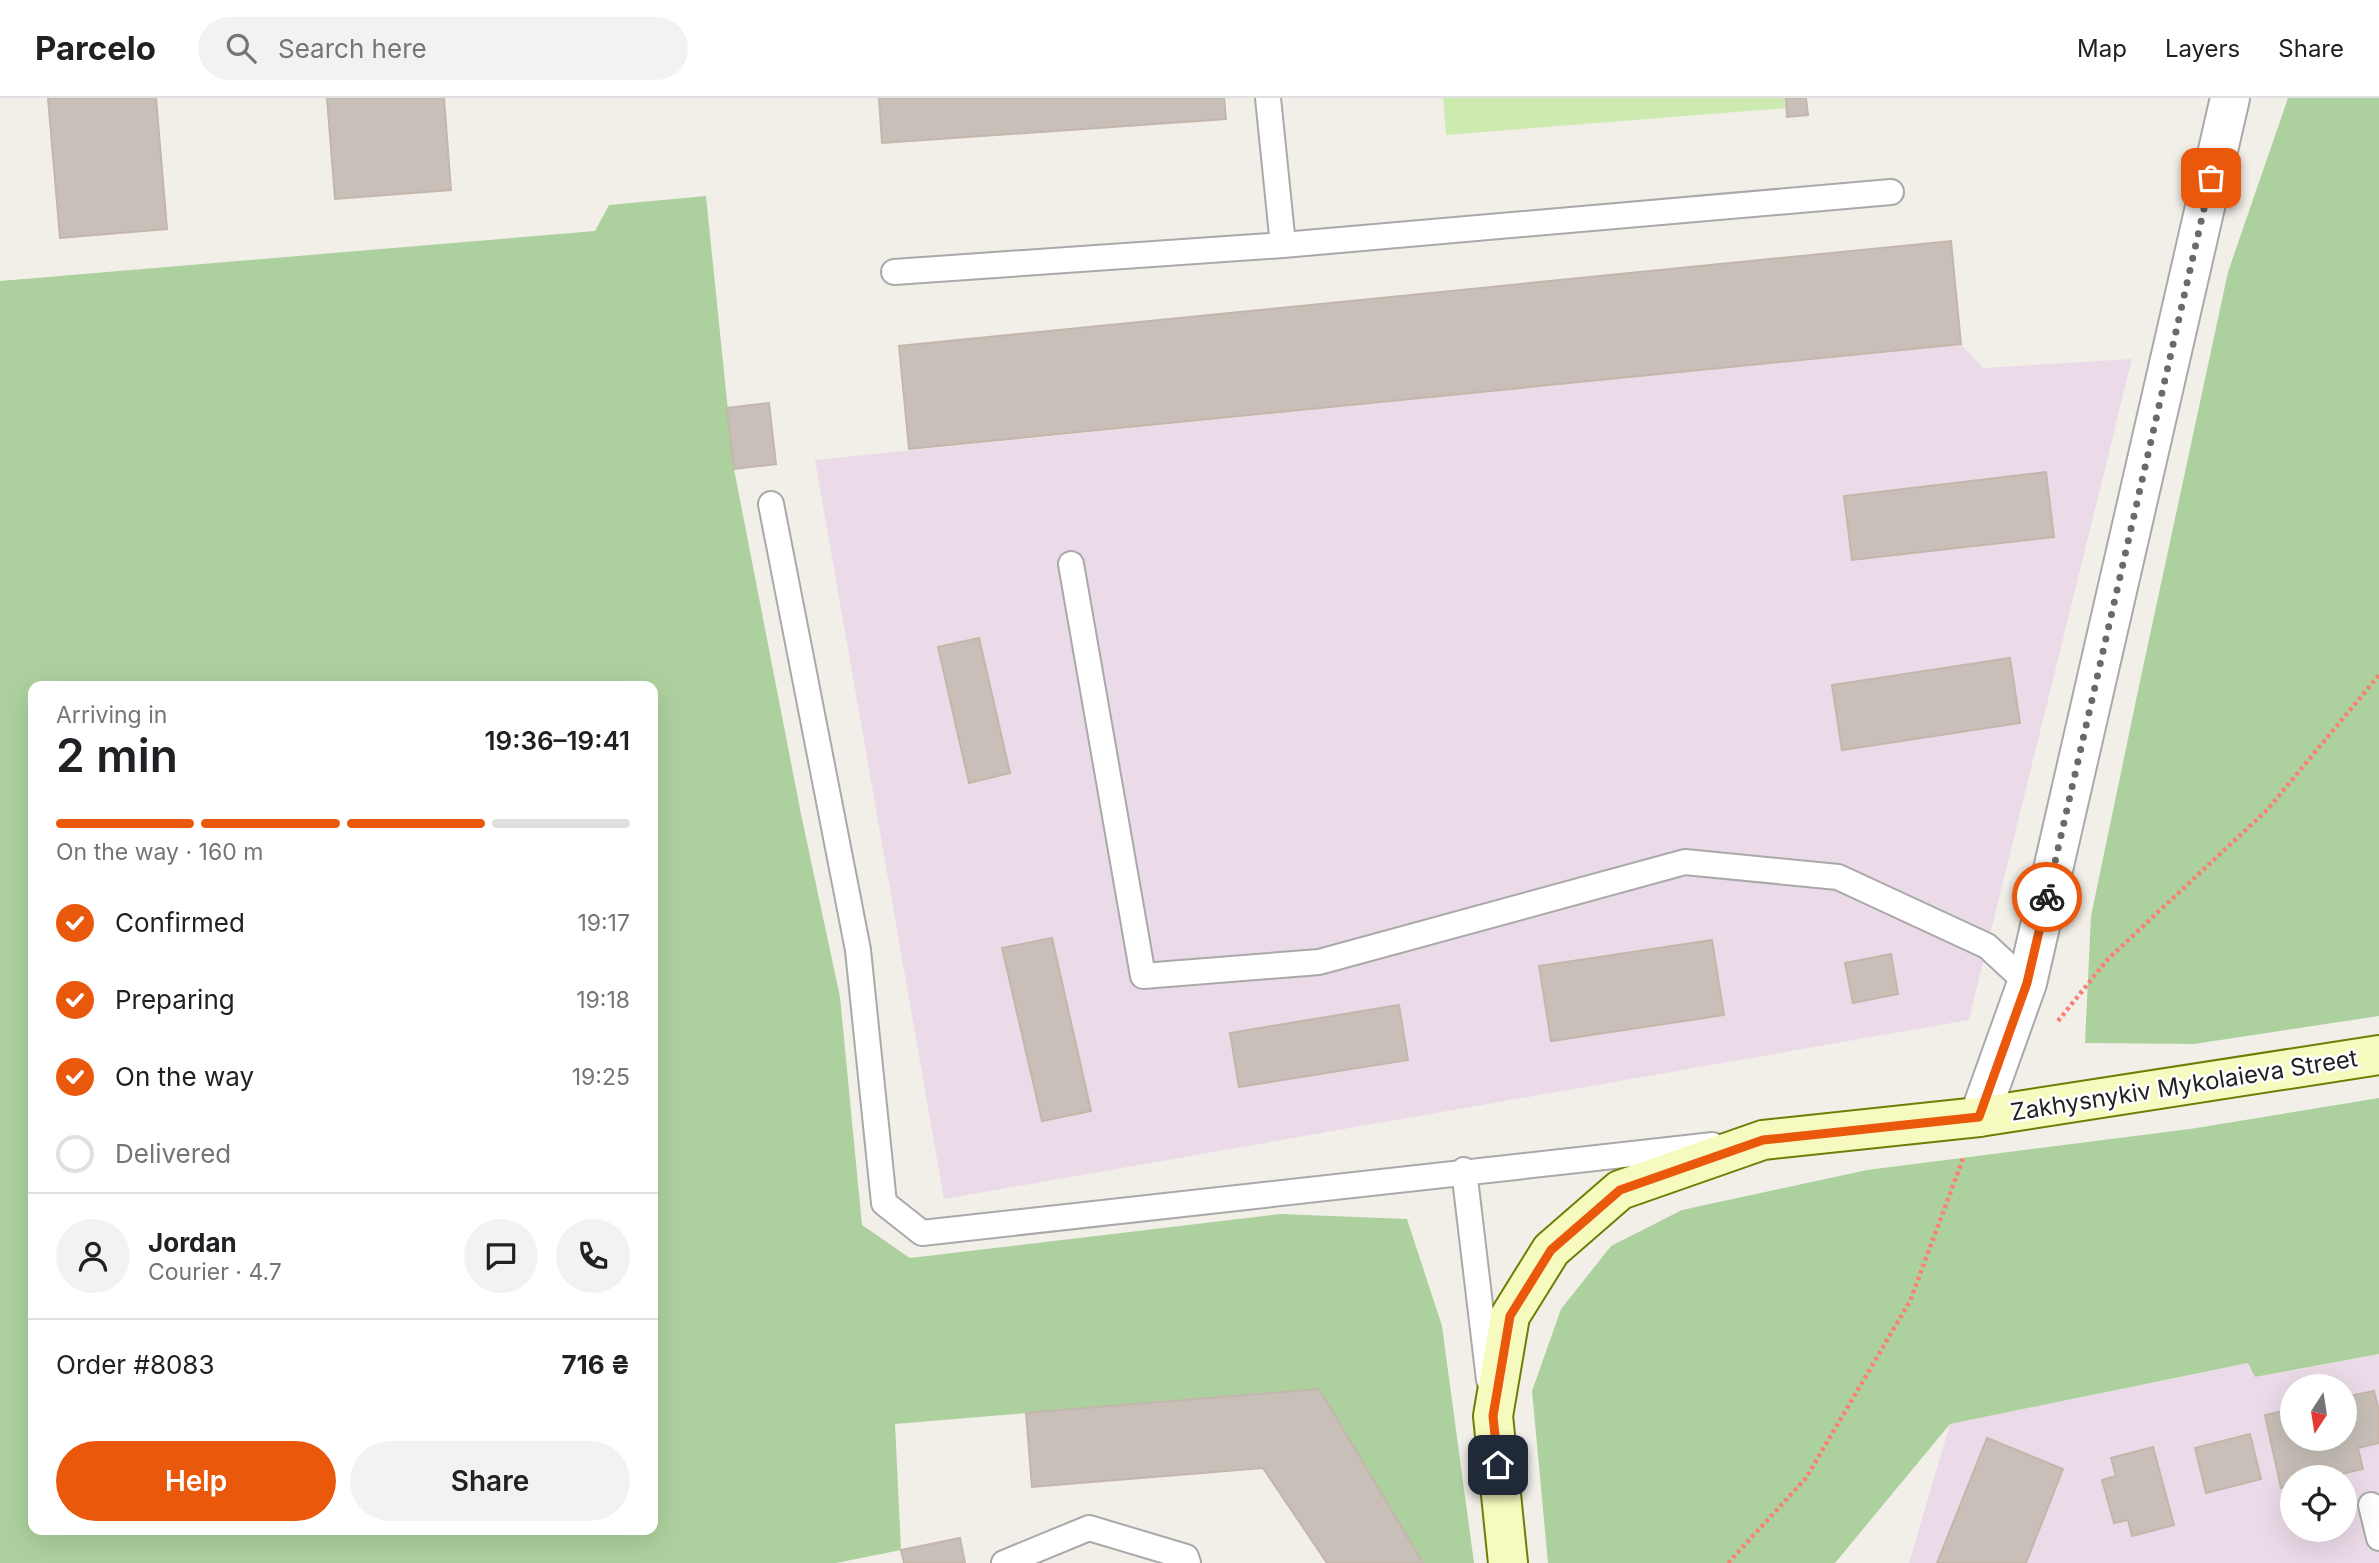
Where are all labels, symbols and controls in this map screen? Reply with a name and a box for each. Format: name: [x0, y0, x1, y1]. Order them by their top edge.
search box: [198, 17, 688, 80]
text: Parcelo: [35, 28, 156, 68]
icon: search: [222, 29, 260, 67]
text: Search here: [278, 33, 427, 64]
text: Map: [2077, 34, 2127, 63]
text: Layers: [2165, 34, 2240, 63]
text: Share: [2278, 34, 2344, 63]
pin: [2181, 148, 2241, 208]
icon: bag: [2192, 159, 2230, 197]
text: Arriving in: [56, 701, 167, 729]
text: 19:36–19:41: [485, 725, 630, 756]
text: 2 min: [56, 727, 178, 783]
text: On the way · 160 m: [56, 838, 263, 866]
courier: [2012, 862, 2082, 932]
icon: bike: [2028, 878, 2066, 916]
icon: check: [56, 904, 94, 942]
text: Confirmed: [115, 907, 245, 938]
text: 19:17: [577, 909, 630, 937]
icon: check: [56, 981, 94, 1019]
text: Preparing: [115, 984, 235, 1015]
text: 19:18: [576, 986, 630, 1014]
street label: Zakhysnykiv Mykolaieva Street: [2009, 1043, 2360, 1127]
icon: check: [56, 1058, 94, 1096]
text: On the way: [115, 1061, 254, 1092]
text: 19:25: [572, 1063, 630, 1091]
text: Delivered: [115, 1138, 231, 1169]
button: person: [56, 1219, 130, 1293]
button: chat: [464, 1219, 538, 1293]
button: phone: [556, 1219, 630, 1293]
text: Jordan: [148, 1227, 237, 1258]
text: Courier · 4.7: [148, 1258, 282, 1286]
text: Order #8083: [56, 1349, 215, 1380]
text: 716 ₴: [561, 1349, 630, 1380]
north arrow: [2280, 1374, 2357, 1451]
map controls: [2280, 1374, 2357, 1542]
pin: [1468, 1435, 1528, 1495]
button: Help: [56, 1441, 336, 1521]
button: Share: [350, 1441, 630, 1521]
icon: home: [1479, 1446, 1517, 1484]
button: locate: [2280, 1465, 2357, 1542]

